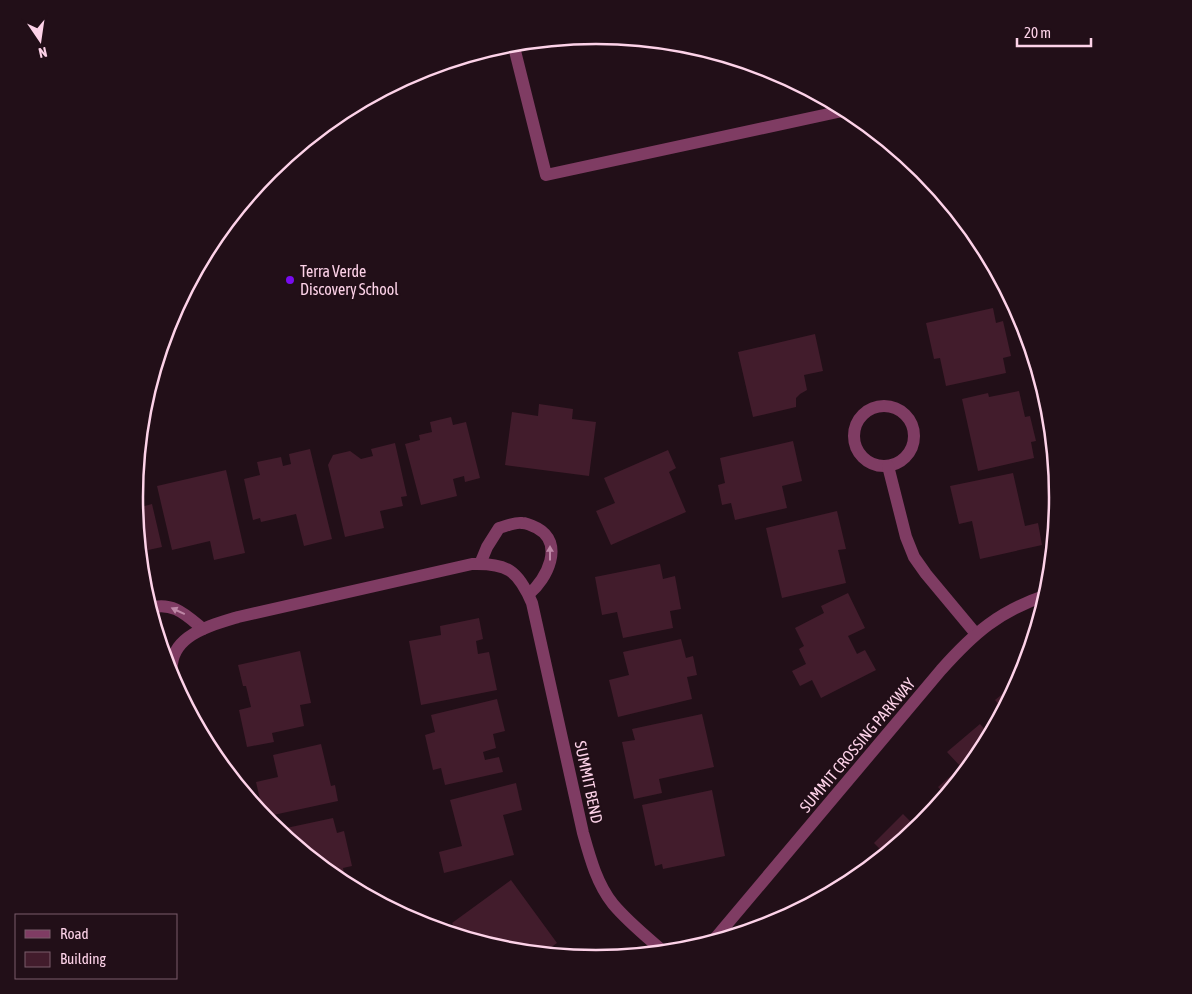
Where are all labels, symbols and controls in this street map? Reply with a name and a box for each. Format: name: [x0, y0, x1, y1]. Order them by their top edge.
north arrow: [15, 15, 65, 65]
scale bar: [1017, 15, 1091, 47]
text: 20 m: [1024, 24, 1051, 41]
text: N: [37, 44, 49, 61]
place label: Terra Verde Discovery School: [300, 262, 399, 299]
marker: Terra Verde Discovery School: [284, 274, 296, 286]
one-way arrow: [546, 545, 554, 561]
one-way arrow: [171, 607, 186, 616]
street label: SUMMIT CROSSING PARKWAY: [796, 674, 919, 816]
street label: SUMMIT BEND: [571, 739, 607, 825]
legend: [15, 914, 178, 979]
text: Road: [60, 925, 89, 942]
text: Building: [60, 950, 106, 967]

